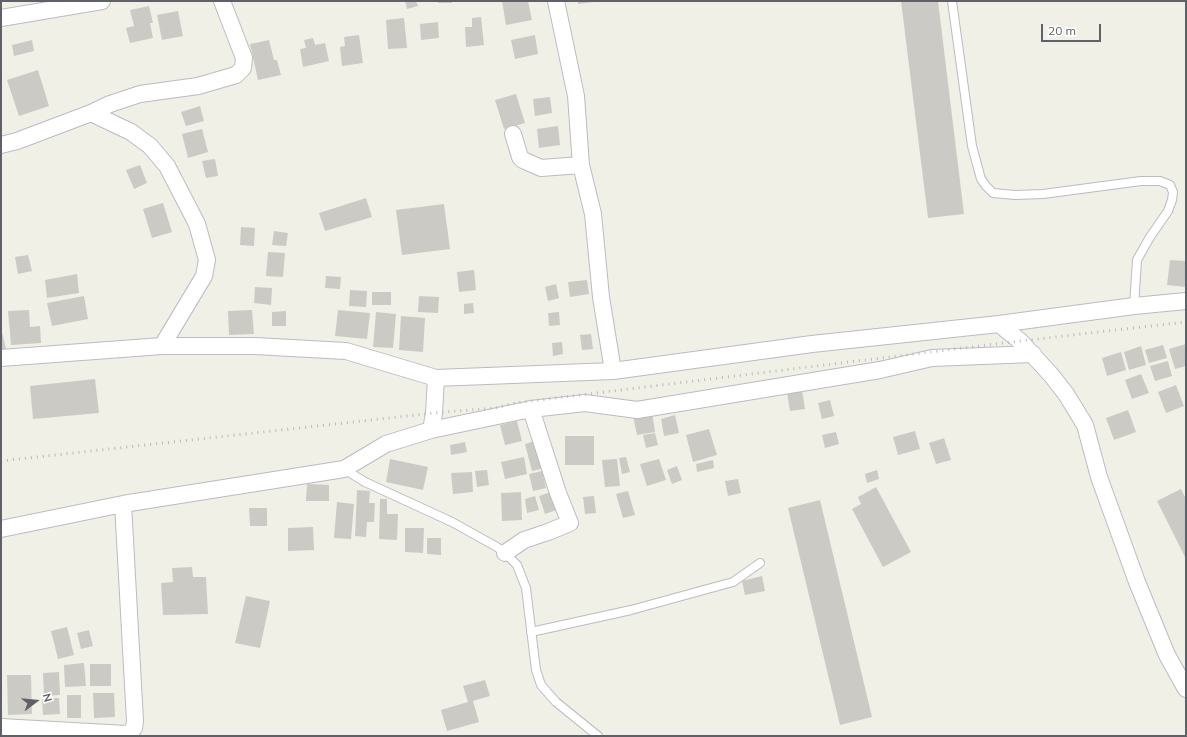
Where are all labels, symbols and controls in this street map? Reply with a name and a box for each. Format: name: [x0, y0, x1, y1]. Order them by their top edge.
scale bar: [1043, 16, 1103, 42]
text: 20 m: [1048, 23, 1076, 38]
north arrow: [16, 681, 56, 721]
text: N: [40, 692, 55, 704]

